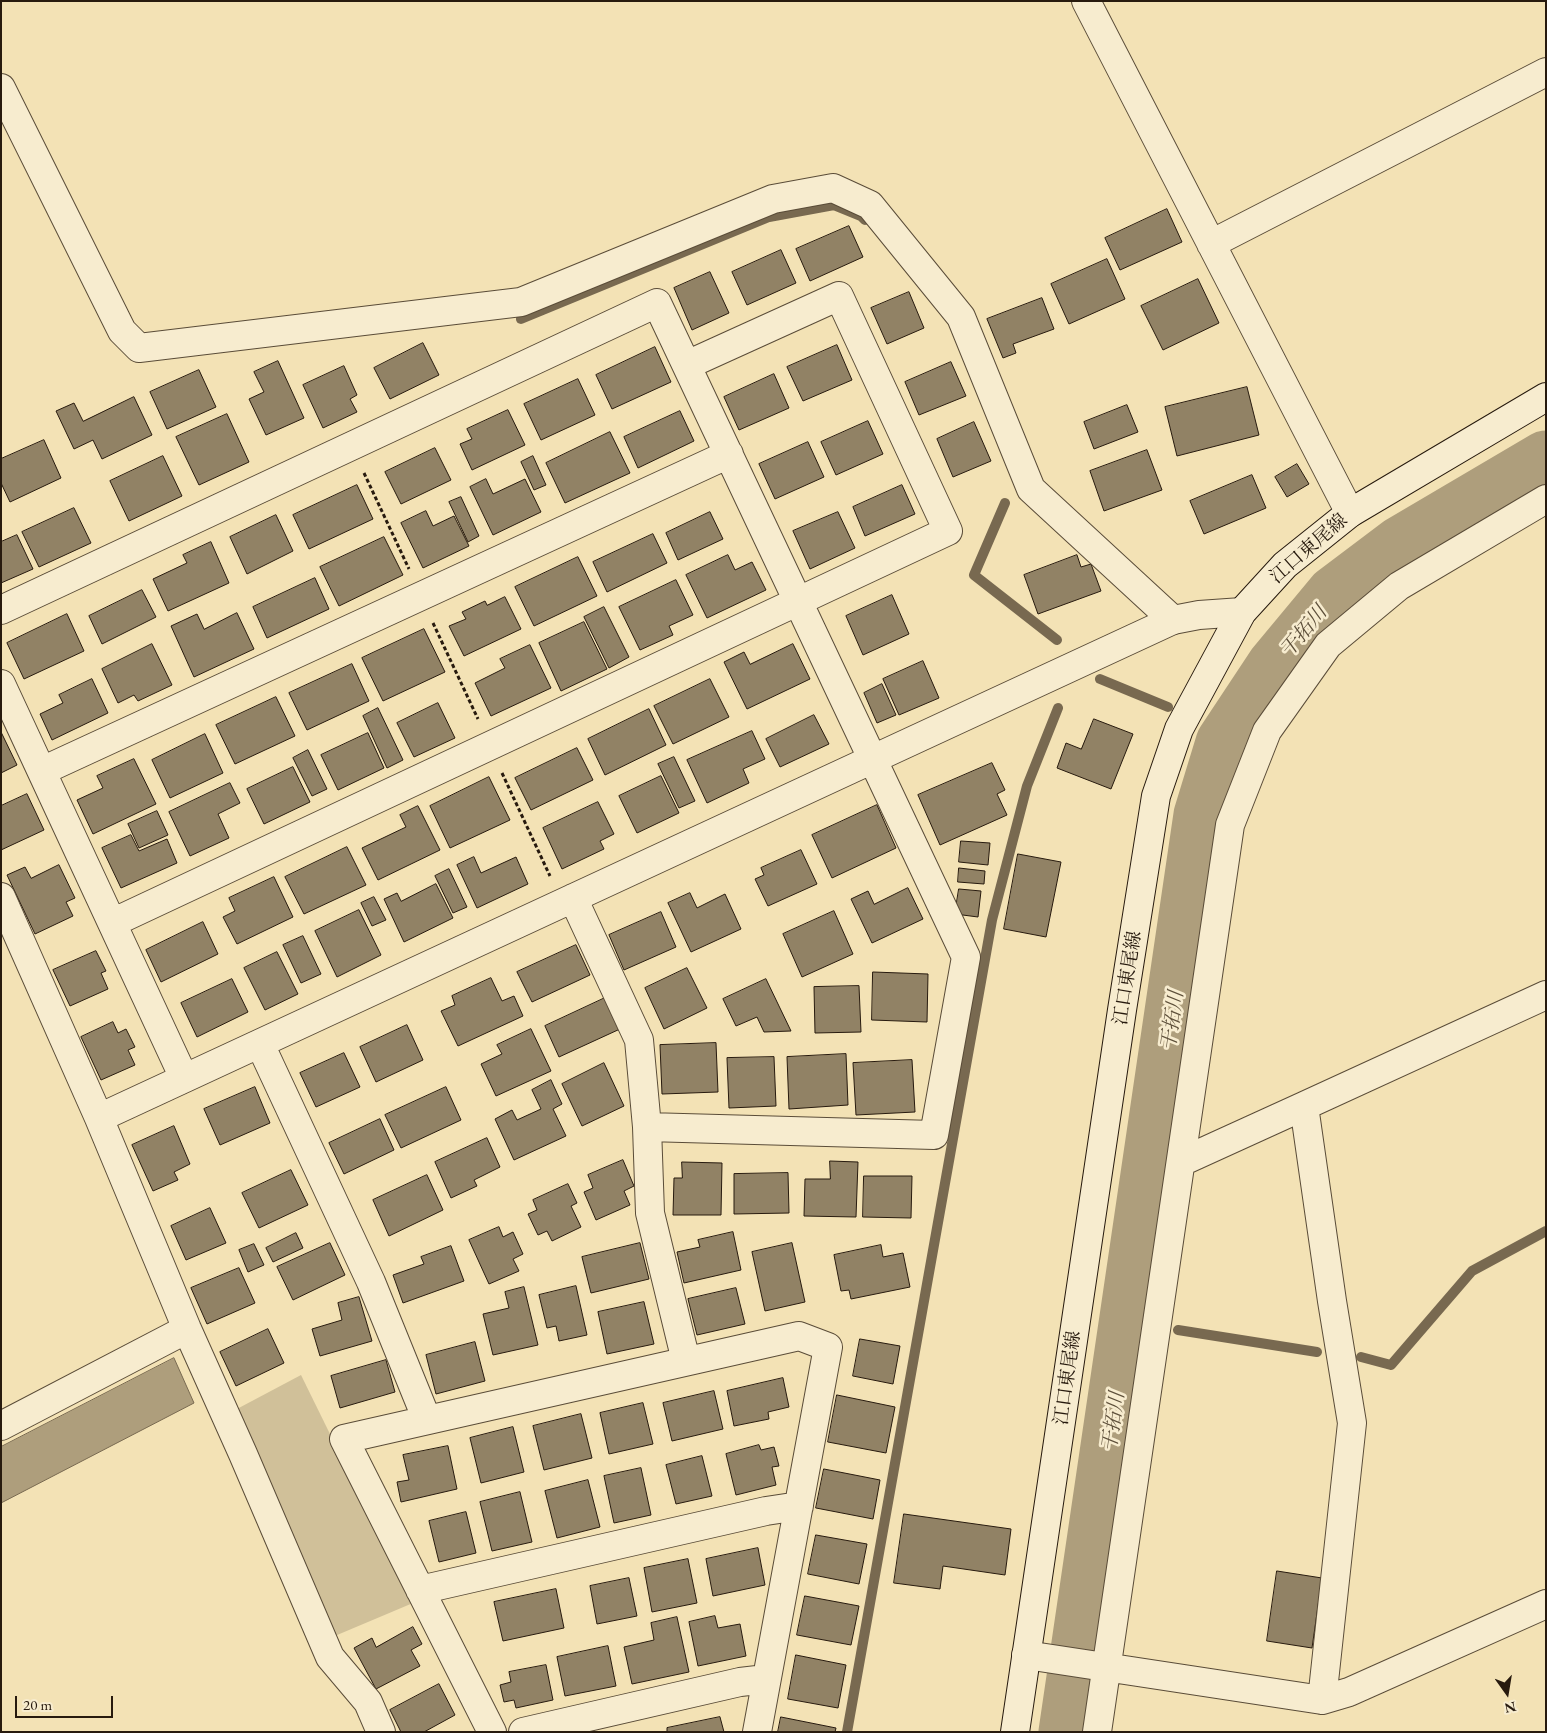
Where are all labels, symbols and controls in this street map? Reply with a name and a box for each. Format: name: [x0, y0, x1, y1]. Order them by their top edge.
street label: 江口東尾線: [1266, 509, 1352, 589]
water label: 干拓川: [1276, 601, 1332, 663]
street label: 江口東尾線: [1109, 929, 1147, 1027]
water label: 干拓川: [1157, 990, 1189, 1052]
street label: 江口東尾線: [1050, 1329, 1086, 1427]
water label: 干拓川: [1098, 1391, 1130, 1453]
north arrow: [1482, 1668, 1532, 1718]
scale bar: [18, 1686, 115, 1718]
text: 20 m: [23, 1695, 52, 1714]
text: N: [1503, 1698, 1518, 1718]

